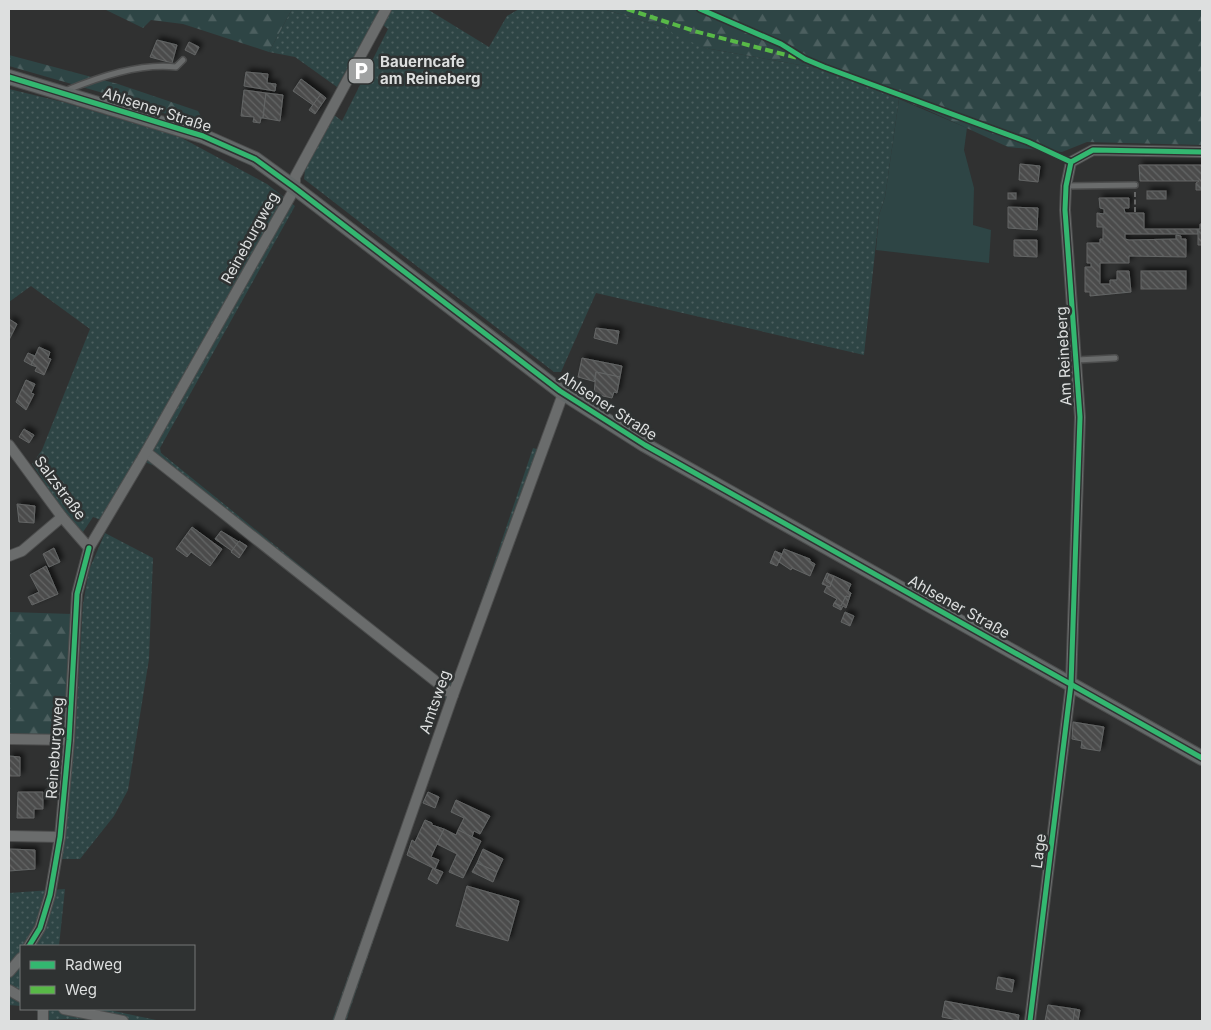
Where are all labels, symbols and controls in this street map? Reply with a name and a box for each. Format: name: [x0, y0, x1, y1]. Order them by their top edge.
place label: Bauerncafe am Reineberg: [380, 52, 481, 88]
parking icon: Bauerncafe am Reineberg: [346, 56, 376, 86]
street label: Ahlsener Straße: [100, 83, 214, 136]
street label: Reineburgweg: [217, 189, 283, 287]
street label: Am Reineberg: [1051, 306, 1076, 406]
street label: Ahlsener Straße: [555, 367, 661, 444]
street label: Salzstraße: [30, 452, 91, 523]
street label: Ahlsener Straße: [905, 571, 1014, 642]
street label: Amtsweg: [415, 667, 454, 736]
street label: Reineburgweg: [41, 696, 68, 800]
street label: Lage: [1027, 832, 1050, 869]
legend: [20, 945, 195, 1010]
text: Radweg: [65, 955, 122, 974]
text: Weg: [65, 980, 97, 999]

